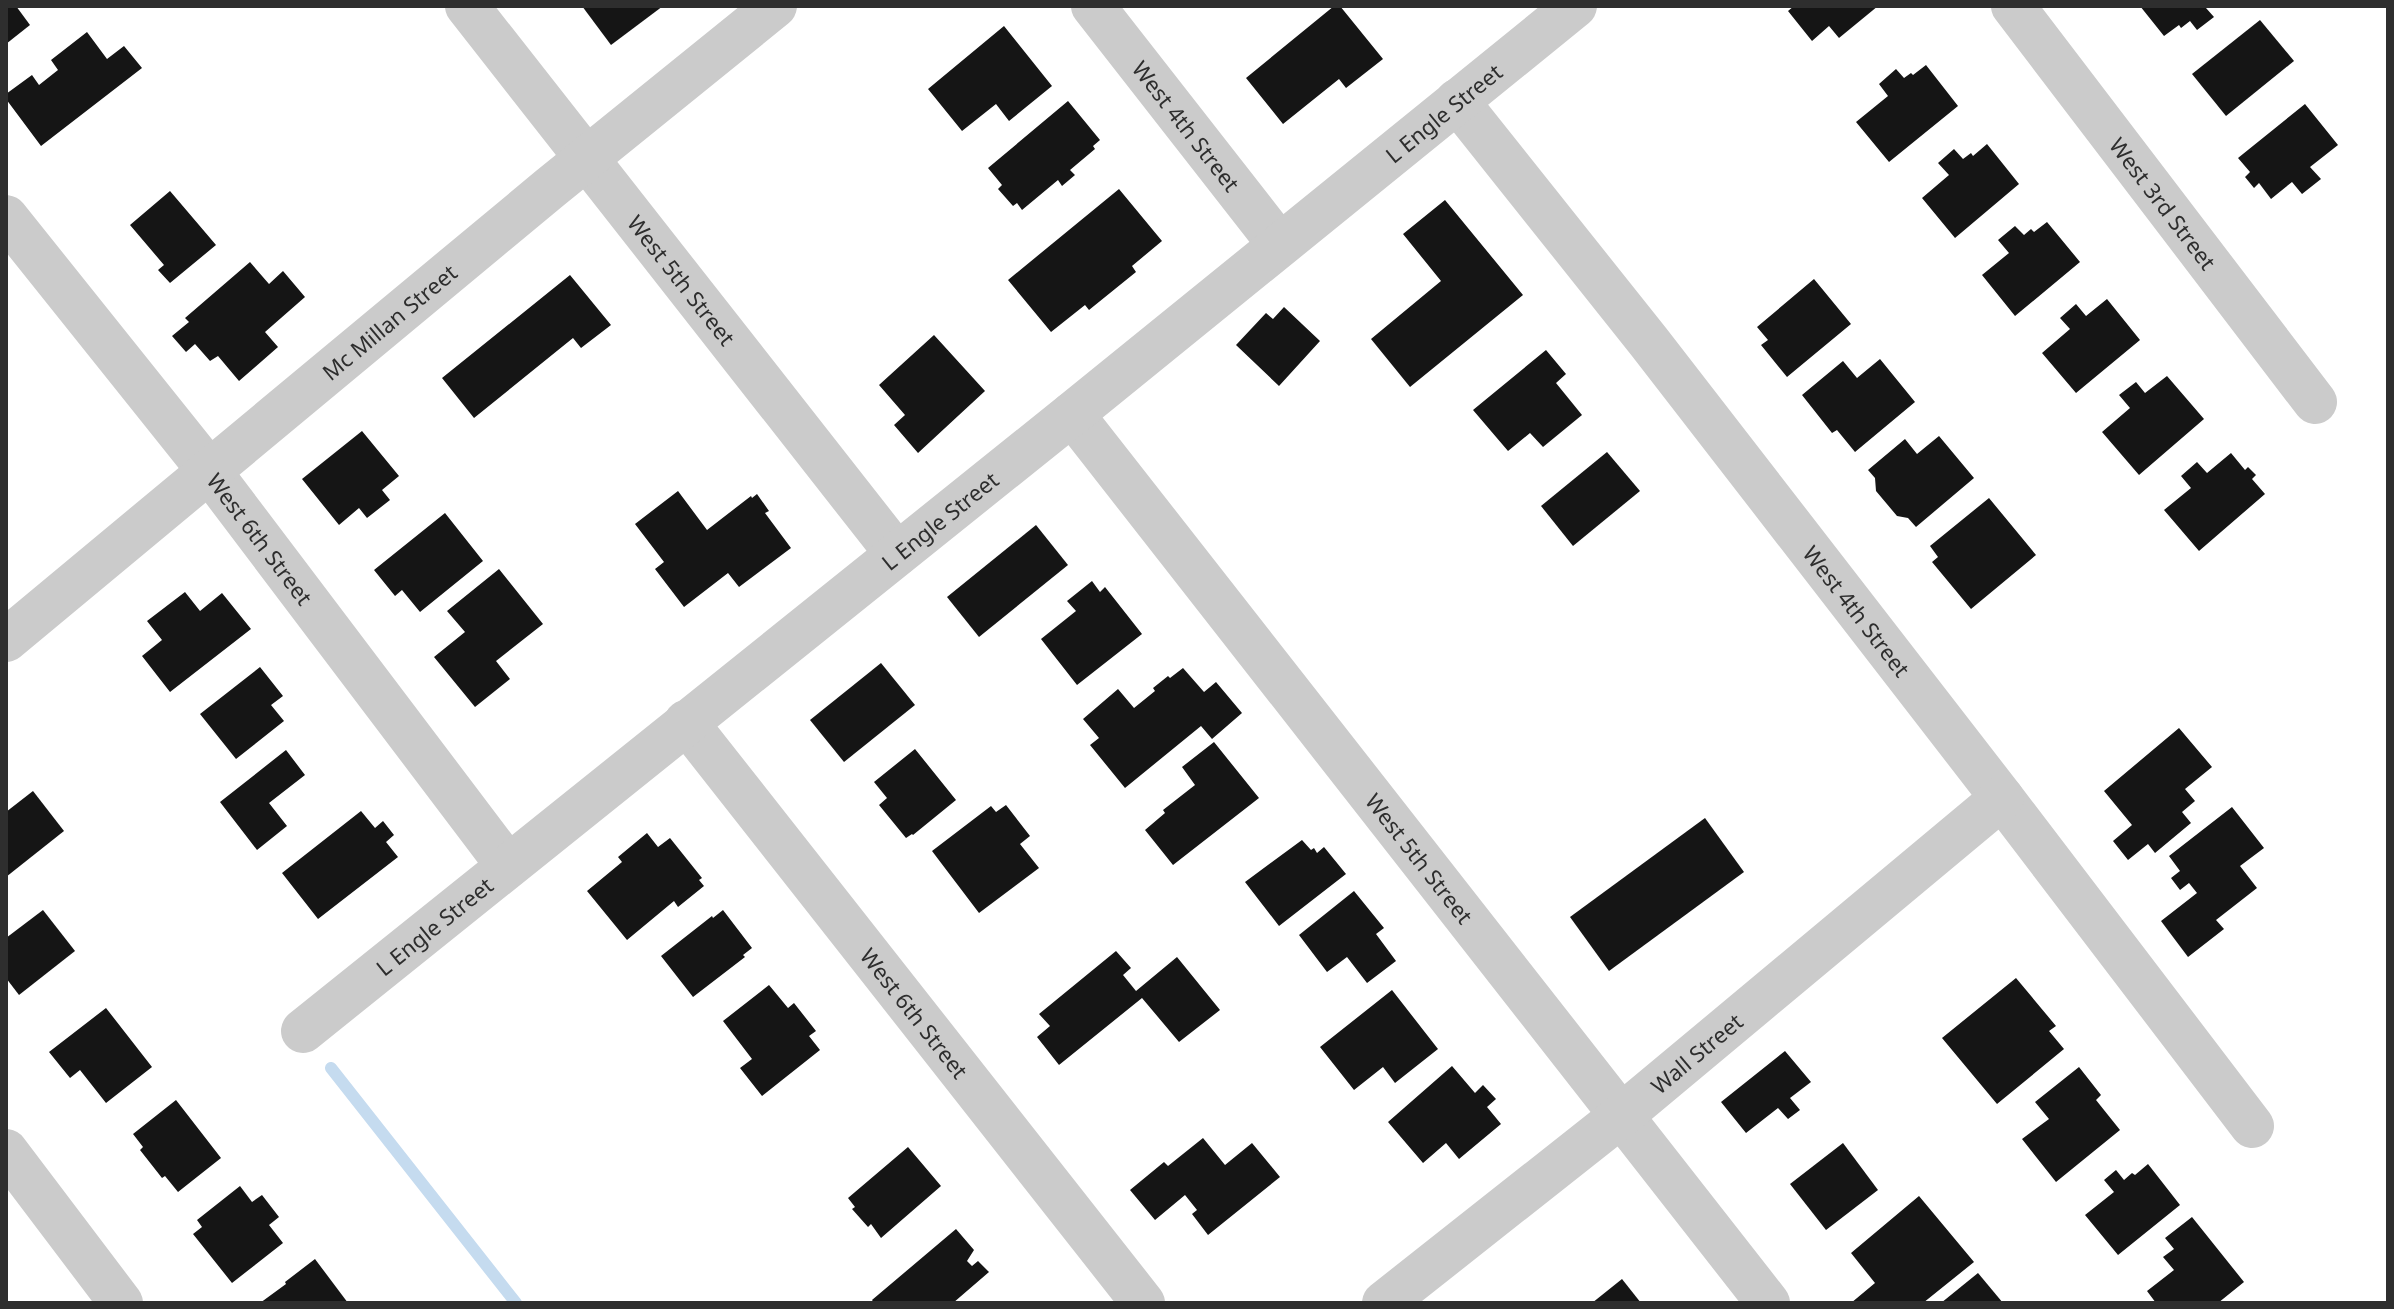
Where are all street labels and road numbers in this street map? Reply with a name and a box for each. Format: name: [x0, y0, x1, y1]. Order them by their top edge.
street label: West 4th Street: [1126, 54, 1247, 197]
street label: L Engle Street: [1379, 56, 1508, 169]
street label: West 3rd Street: [2103, 131, 2223, 275]
street label: West 5th Street: [621, 208, 742, 351]
street label: Mc Millan Street: [315, 257, 463, 386]
street label: L Engle Street: [875, 464, 1004, 576]
street label: West 6th Street: [201, 466, 320, 611]
street label: West 4th Street: [1797, 539, 1917, 682]
street label: West 5th Street: [1359, 787, 1480, 930]
street label: L Engle Street: [369, 870, 499, 982]
street label: West 6th Street: [854, 941, 975, 1084]
street label: Wall Street: [1644, 1006, 1749, 1100]

